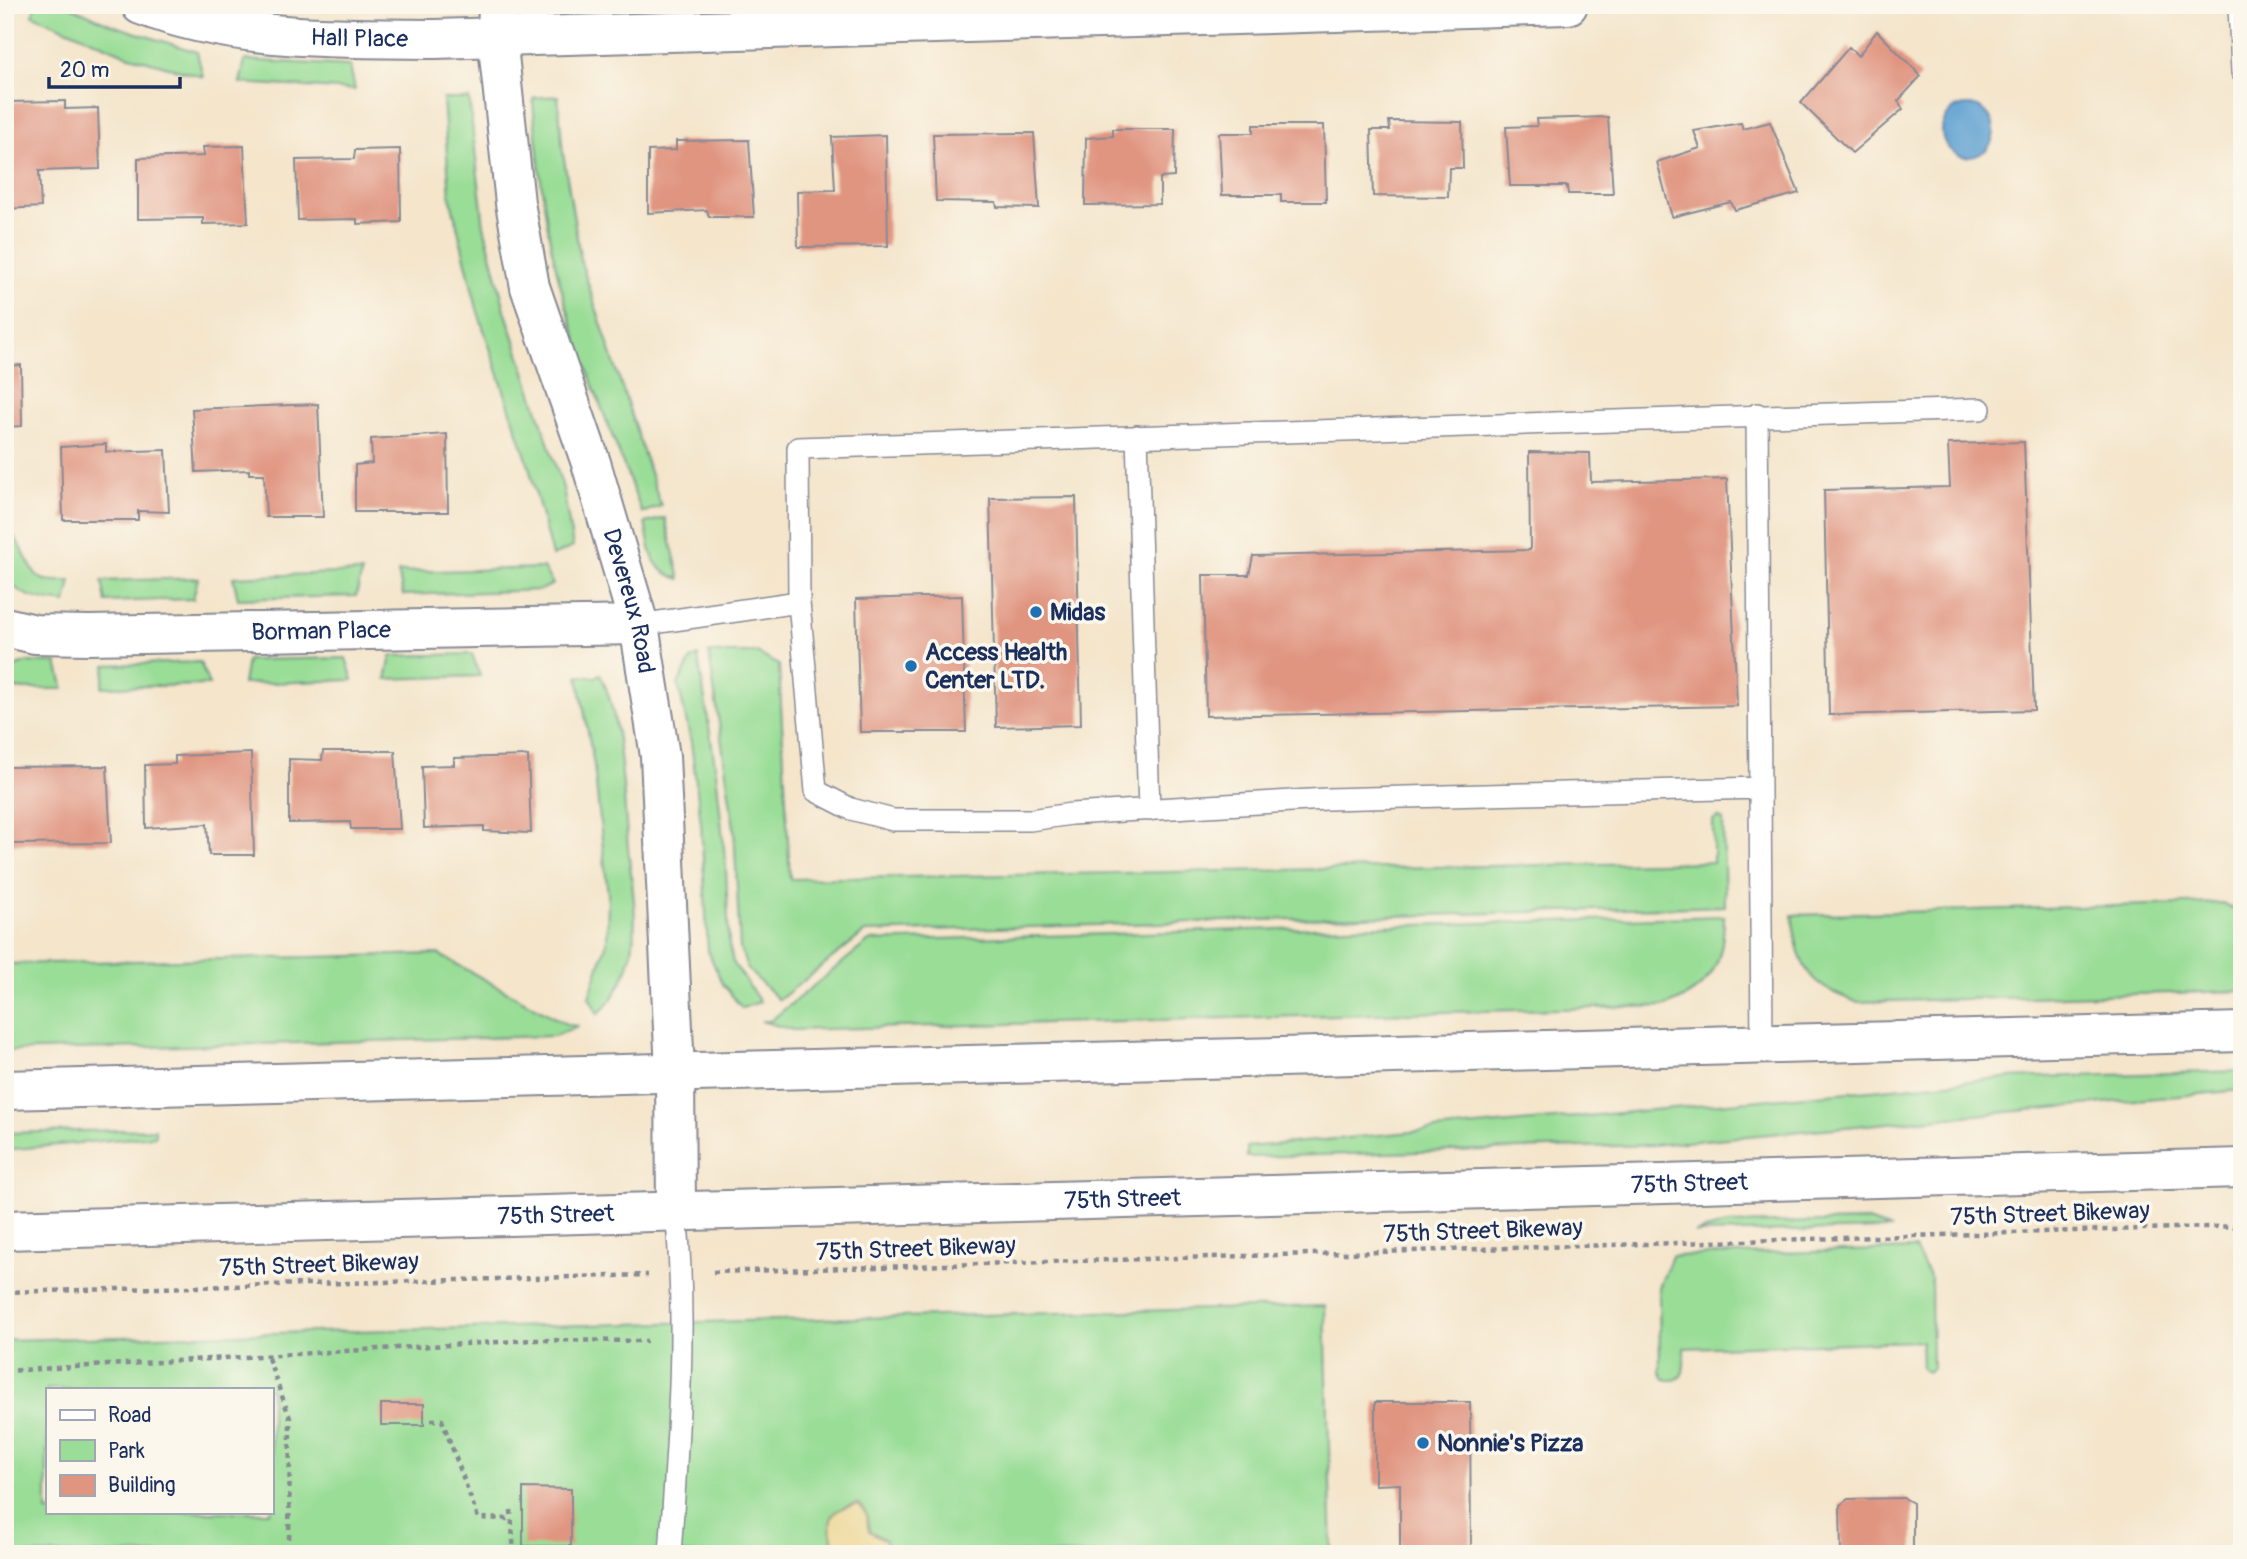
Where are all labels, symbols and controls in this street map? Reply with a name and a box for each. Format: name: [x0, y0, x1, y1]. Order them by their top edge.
street label: Hall Place: [310, 22, 408, 53]
scale bar: [49, 46, 180, 90]
text: 20 m: [60, 57, 109, 84]
street label: Devereux Road: [597, 525, 661, 675]
place label: Midas: [1050, 598, 1105, 627]
marker: Midas: [1028, 604, 1044, 620]
street label: Borman Place: [251, 615, 391, 647]
place label: Access Health Center LTD.: [925, 638, 1067, 695]
marker: Access Health Center LTD.: [903, 658, 919, 674]
street label: 75th Street: [1630, 1167, 1749, 1199]
street label: 75th Street: [1064, 1183, 1182, 1215]
street label: 75th Street Bikeway: [1950, 1196, 2150, 1232]
street label: 75th Street: [497, 1199, 615, 1231]
street label: 75th Street Bikeway: [1383, 1213, 1583, 1249]
street label: 75th Street Bikeway: [816, 1231, 1016, 1267]
street label: 75th Street Bikeway: [219, 1247, 419, 1283]
legend: [46, 1388, 273, 1514]
text: Road: [108, 1402, 152, 1429]
place label: Nonnie's Pizza: [1437, 1429, 1584, 1458]
marker: Nonnie's Pizza: [1415, 1435, 1431, 1451]
text: Park: [108, 1438, 145, 1465]
text: Building: [108, 1472, 175, 1499]

